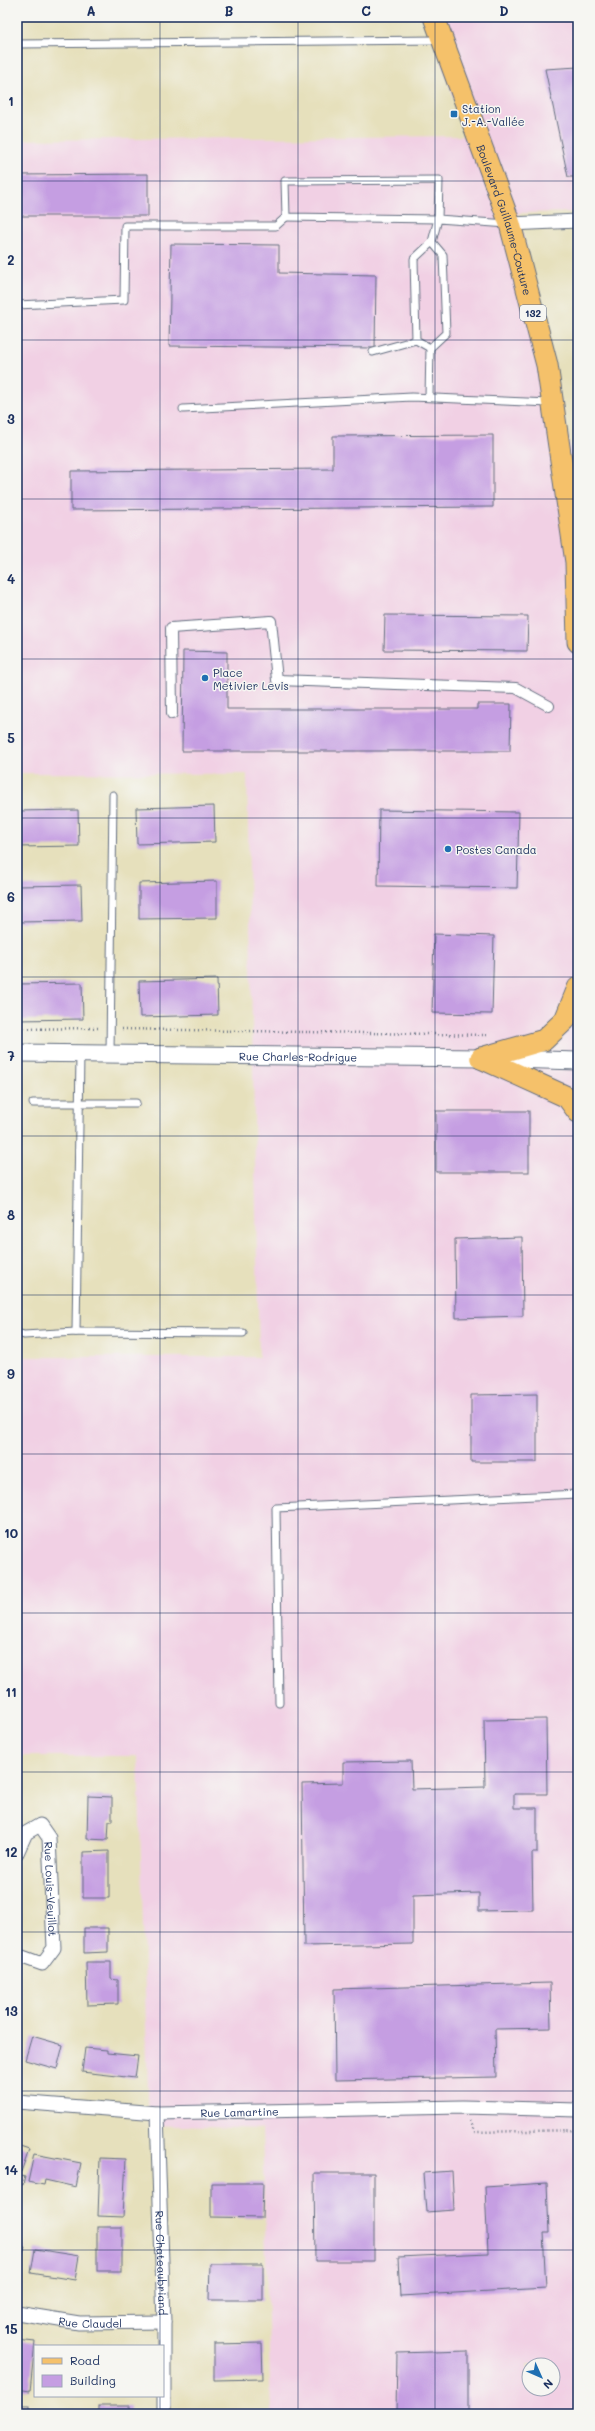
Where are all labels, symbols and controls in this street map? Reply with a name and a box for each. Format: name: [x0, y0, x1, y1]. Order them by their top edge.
text: A: [86, 2, 96, 19]
text: B: [225, 2, 234, 19]
text: C: [361, 2, 371, 19]
text: D: [499, 2, 509, 19]
text: 1: [8, 92, 14, 109]
place label: Station J.-A.-Vallée: [462, 101, 525, 129]
marker: Station J.-A.-Vallée: [449, 109, 459, 119]
street label: Boulevard Guillaume-Couture: [474, 142, 536, 297]
text: 2: [7, 251, 15, 268]
road number: 132: [520, 305, 546, 321]
text: 3: [7, 410, 15, 427]
text: 4: [7, 570, 15, 587]
place label: Place Metivier Levis: [213, 665, 289, 693]
marker: Place Metivier Levis: [200, 673, 210, 683]
text: 5: [7, 729, 15, 746]
place label: Postes Canada: [456, 842, 537, 857]
marker: Postes Canada: [443, 844, 453, 854]
text: 6: [7, 888, 15, 905]
text: 7: [7, 1047, 15, 1064]
street label: Rue Charles-Rodrigue: [239, 1048, 357, 1064]
text: 8: [7, 1206, 15, 1223]
text: 9: [7, 1365, 15, 1382]
text: 10: [4, 1524, 18, 1541]
text: 11: [5, 1683, 17, 1700]
street label: Rue Louis-Veuillot: [42, 1841, 61, 1937]
text: 12: [4, 1843, 18, 1860]
text: 13: [4, 2002, 18, 2019]
street label: Rue Lamartine: [200, 2103, 279, 2120]
text: 14: [4, 2161, 18, 2178]
street label: Rue Chateaubriand: [153, 2210, 171, 2316]
street label: Rue Claudel: [58, 2312, 122, 2331]
text: 15: [4, 2320, 18, 2337]
legend: [34, 2345, 164, 2397]
text: Road: [70, 2352, 100, 2368]
north arrow: [521, 2357, 561, 2397]
text: Building: [70, 2372, 116, 2388]
text: N: [540, 2376, 557, 2393]

